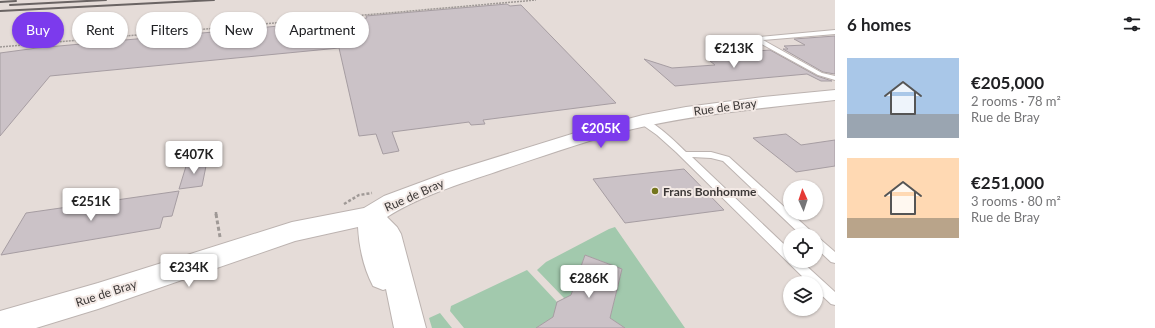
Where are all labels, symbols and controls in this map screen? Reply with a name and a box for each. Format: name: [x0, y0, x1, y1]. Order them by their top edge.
chip: Buy: [12, 12, 64, 48]
chip: Rent: [72, 12, 128, 48]
chip: Filters: [136, 12, 202, 48]
chip: New: [210, 12, 267, 48]
chip: Apartment: [275, 12, 369, 48]
icon: filters: [1121, 13, 1143, 35]
text: 6 homes: [847, 14, 911, 35]
pin: €213K: [706, 35, 762, 69]
text: €213K: [714, 40, 754, 56]
text: €205,000: [971, 72, 1044, 93]
icon: home: [879, 74, 927, 122]
text: 2 rooms · 78 m²: [971, 93, 1061, 109]
street label: Rue de Bray: [693, 95, 758, 119]
text: Rue de Bray: [971, 109, 1040, 125]
pin: €205K: [573, 115, 629, 149]
text: €205K: [581, 120, 621, 136]
pin: €407K: [166, 141, 222, 175]
text: €407K: [174, 146, 214, 162]
text: €251,000: [971, 172, 1044, 193]
icon: home: [879, 174, 927, 222]
street label: Rue de Bray: [382, 175, 447, 215]
north arrow: [783, 180, 823, 220]
map controls: [783, 180, 823, 316]
place label: Frans Bonhomme: [663, 184, 757, 199]
marker: Frans Bonhomme: [650, 186, 660, 196]
pin: €251K: [63, 188, 119, 222]
text: €251K: [71, 193, 111, 209]
text: 3 rooms · 80 m²: [971, 193, 1061, 209]
text: Rue de Bray: [971, 209, 1040, 225]
button: locate: [783, 228, 823, 268]
pin: €234K: [161, 254, 217, 288]
text: €234K: [169, 259, 209, 275]
pin: €286K: [561, 265, 617, 299]
text: €286K: [569, 270, 609, 286]
street label: Rue de Bray: [74, 276, 139, 310]
button: layers: [783, 276, 823, 316]

